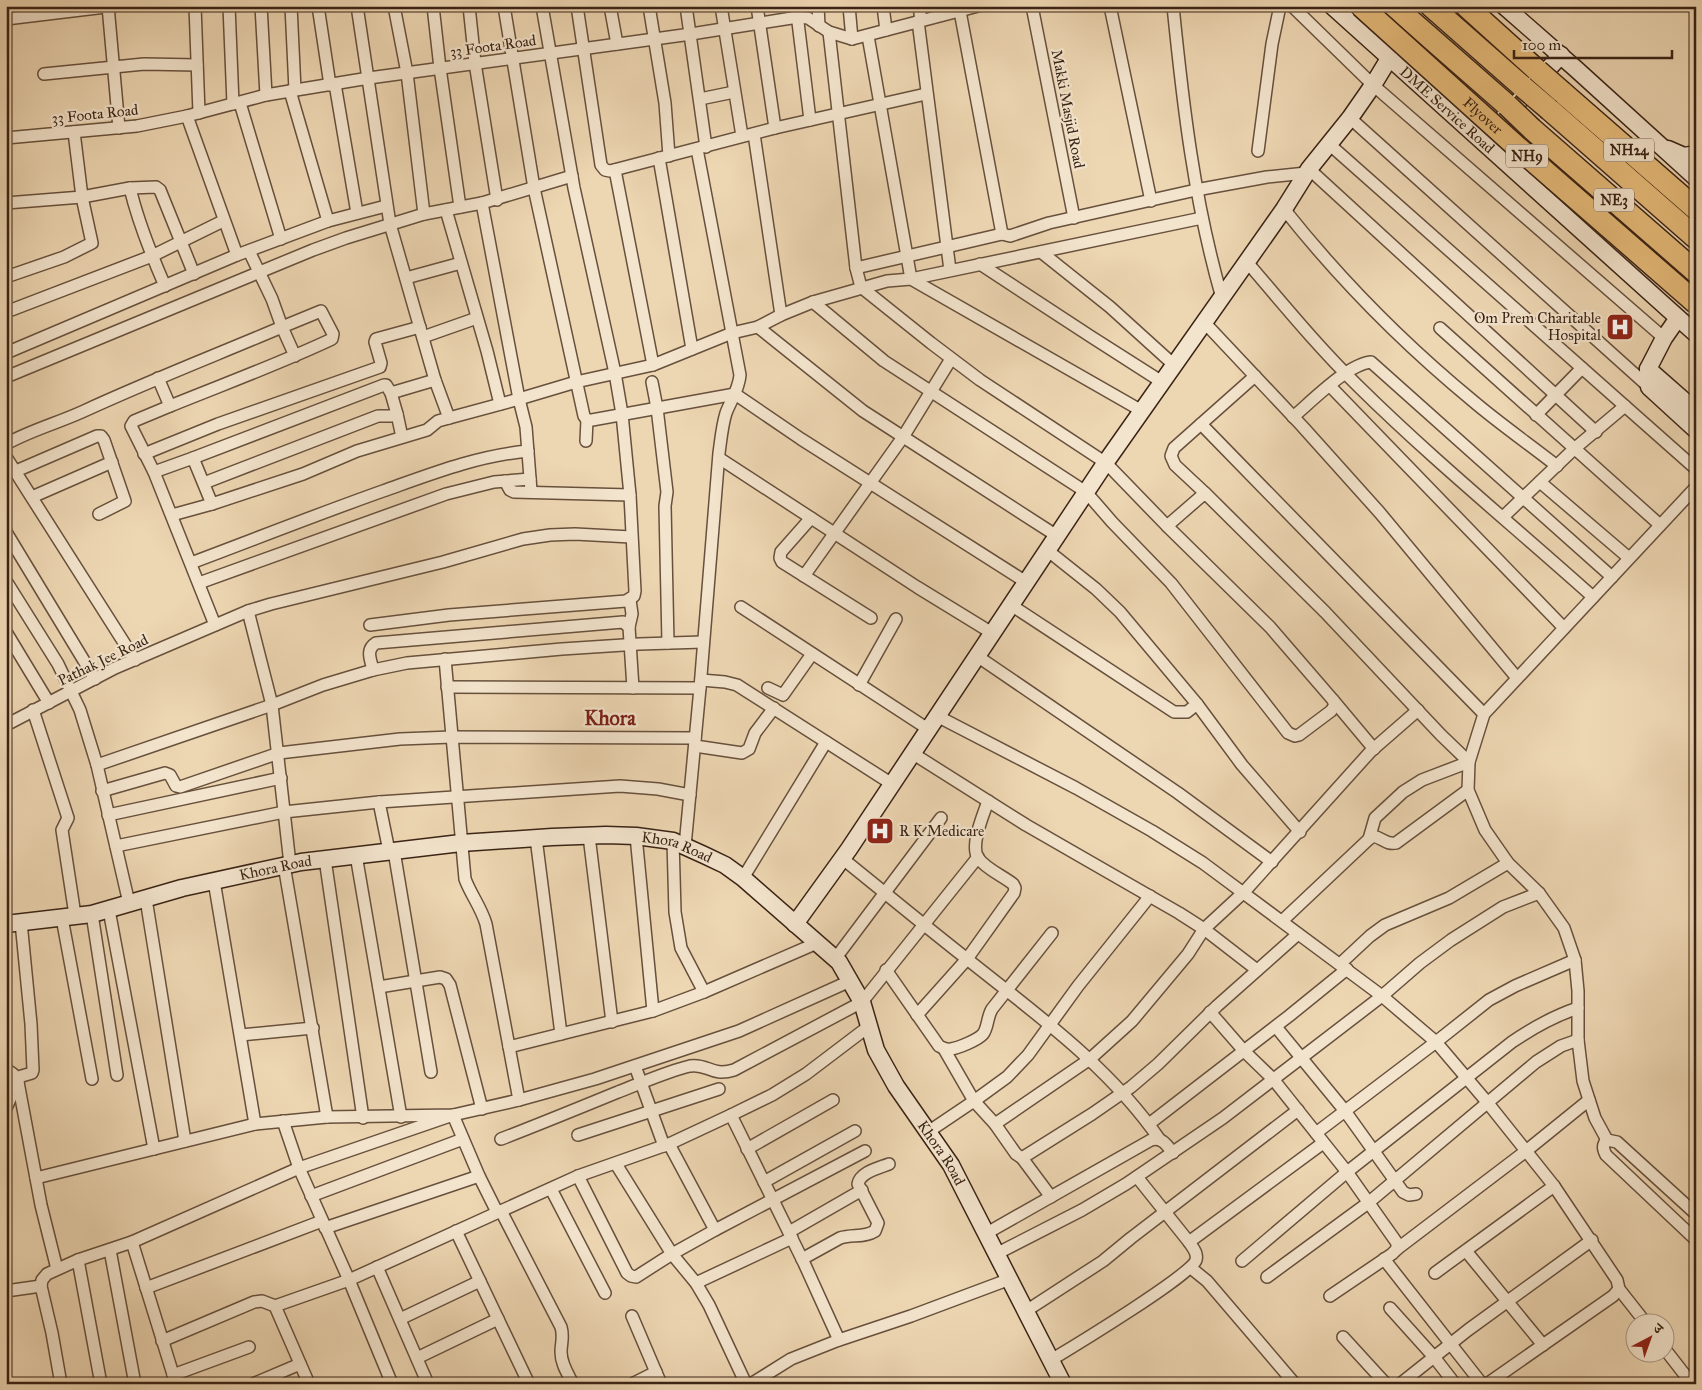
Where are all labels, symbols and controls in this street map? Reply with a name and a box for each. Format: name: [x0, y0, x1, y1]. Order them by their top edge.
scale bar: [1514, 28, 1672, 60]
street label: 33 Foota Road: [449, 31, 538, 61]
text: 100 m: [1522, 36, 1562, 54]
street label: Makki Masjid Road: [1048, 48, 1088, 170]
street label: DME Service Road: [1396, 63, 1498, 157]
street label: Flyover: [1459, 93, 1506, 139]
street label: 33 Foota Road: [51, 100, 140, 127]
road number: NH24: [1604, 138, 1654, 162]
road number: NH9: [1506, 144, 1548, 168]
road number: NE3: [1594, 188, 1634, 212]
place label: Om Prem Charitable Hospital: [1474, 309, 1602, 344]
hospital icon: Om Prem Charitable Hospital: [1605, 312, 1635, 342]
street label: Pathak Jee Road: [55, 630, 152, 691]
district label: Khora: [584, 706, 636, 730]
hospital icon: R K Medicare: [865, 816, 895, 846]
place label: R K Medicare: [899, 822, 984, 840]
street label: Khora Road: [640, 828, 716, 867]
street label: Khora Road: [238, 852, 313, 884]
street label: Khora Road: [914, 1117, 969, 1189]
north arrow: [1624, 1312, 1674, 1362]
text: उ: [1649, 1319, 1667, 1338]

